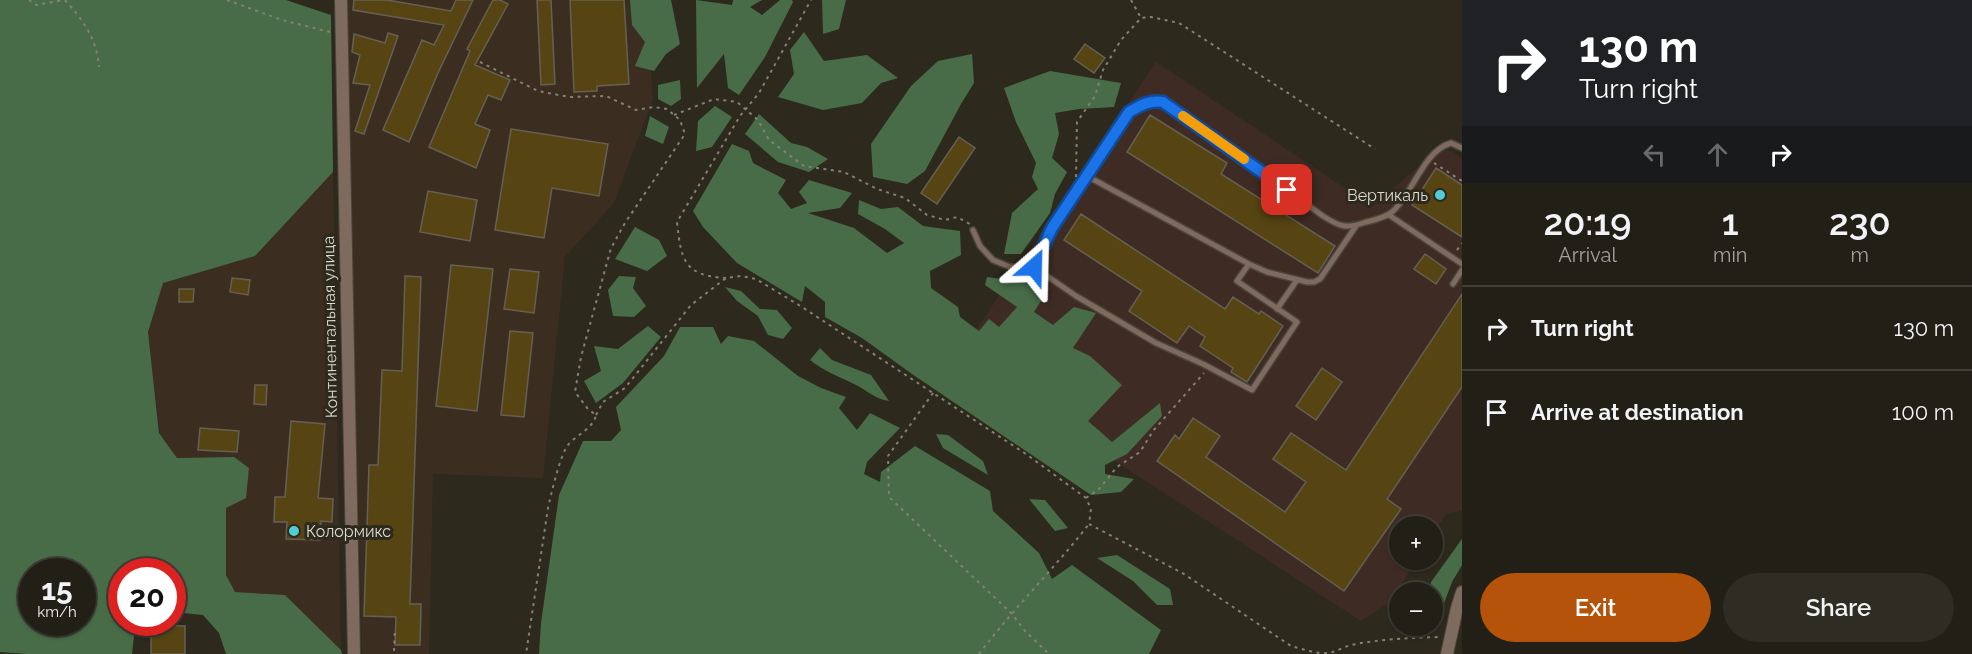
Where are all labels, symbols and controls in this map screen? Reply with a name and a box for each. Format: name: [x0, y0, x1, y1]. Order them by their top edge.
text: 130 m: [1579, 23, 1698, 72]
icon: right: [1480, 24, 1558, 102]
text: Turn right: [1579, 73, 1698, 104]
icon: left: [1638, 138, 1671, 171]
icon: ahead: [1701, 138, 1734, 171]
icon: right: [1764, 138, 1797, 171]
pin: [1261, 164, 1312, 215]
icon: arrive: [1270, 173, 1303, 206]
place label: Вертикаль: [1347, 186, 1428, 205]
marker: Вертикаль: [1433, 188, 1447, 202]
text: 20:19: [1543, 201, 1632, 243]
text: 1: [1722, 201, 1739, 243]
text: 230: [1829, 201, 1891, 243]
position arrow: [1002, 235, 1066, 299]
street label: Континентальная улица: [319, 236, 341, 418]
text: Arrival: [1558, 243, 1617, 267]
text: min: [1713, 243, 1747, 267]
text: m: [1851, 243, 1869, 267]
icon: right: [1480, 312, 1513, 345]
text: Turn right: [1531, 315, 1634, 341]
text: 130 m: [1894, 315, 1954, 341]
icon: arrive: [1480, 396, 1513, 429]
text: Arrive at destination: [1531, 399, 1744, 425]
text: 100 m: [1892, 399, 1954, 425]
map controls: [1389, 516, 1443, 636]
button: +: [1389, 516, 1443, 570]
place label: Колормикс: [306, 522, 391, 541]
marker: Колормикс: [287, 524, 301, 538]
speed limit sign: 20: [108, 558, 186, 636]
text: 15: [41, 572, 73, 607]
button: Exit: [1480, 573, 1711, 642]
button: Share: [1723, 573, 1954, 642]
button: −: [1389, 582, 1443, 636]
text: km/h: [37, 603, 77, 621]

